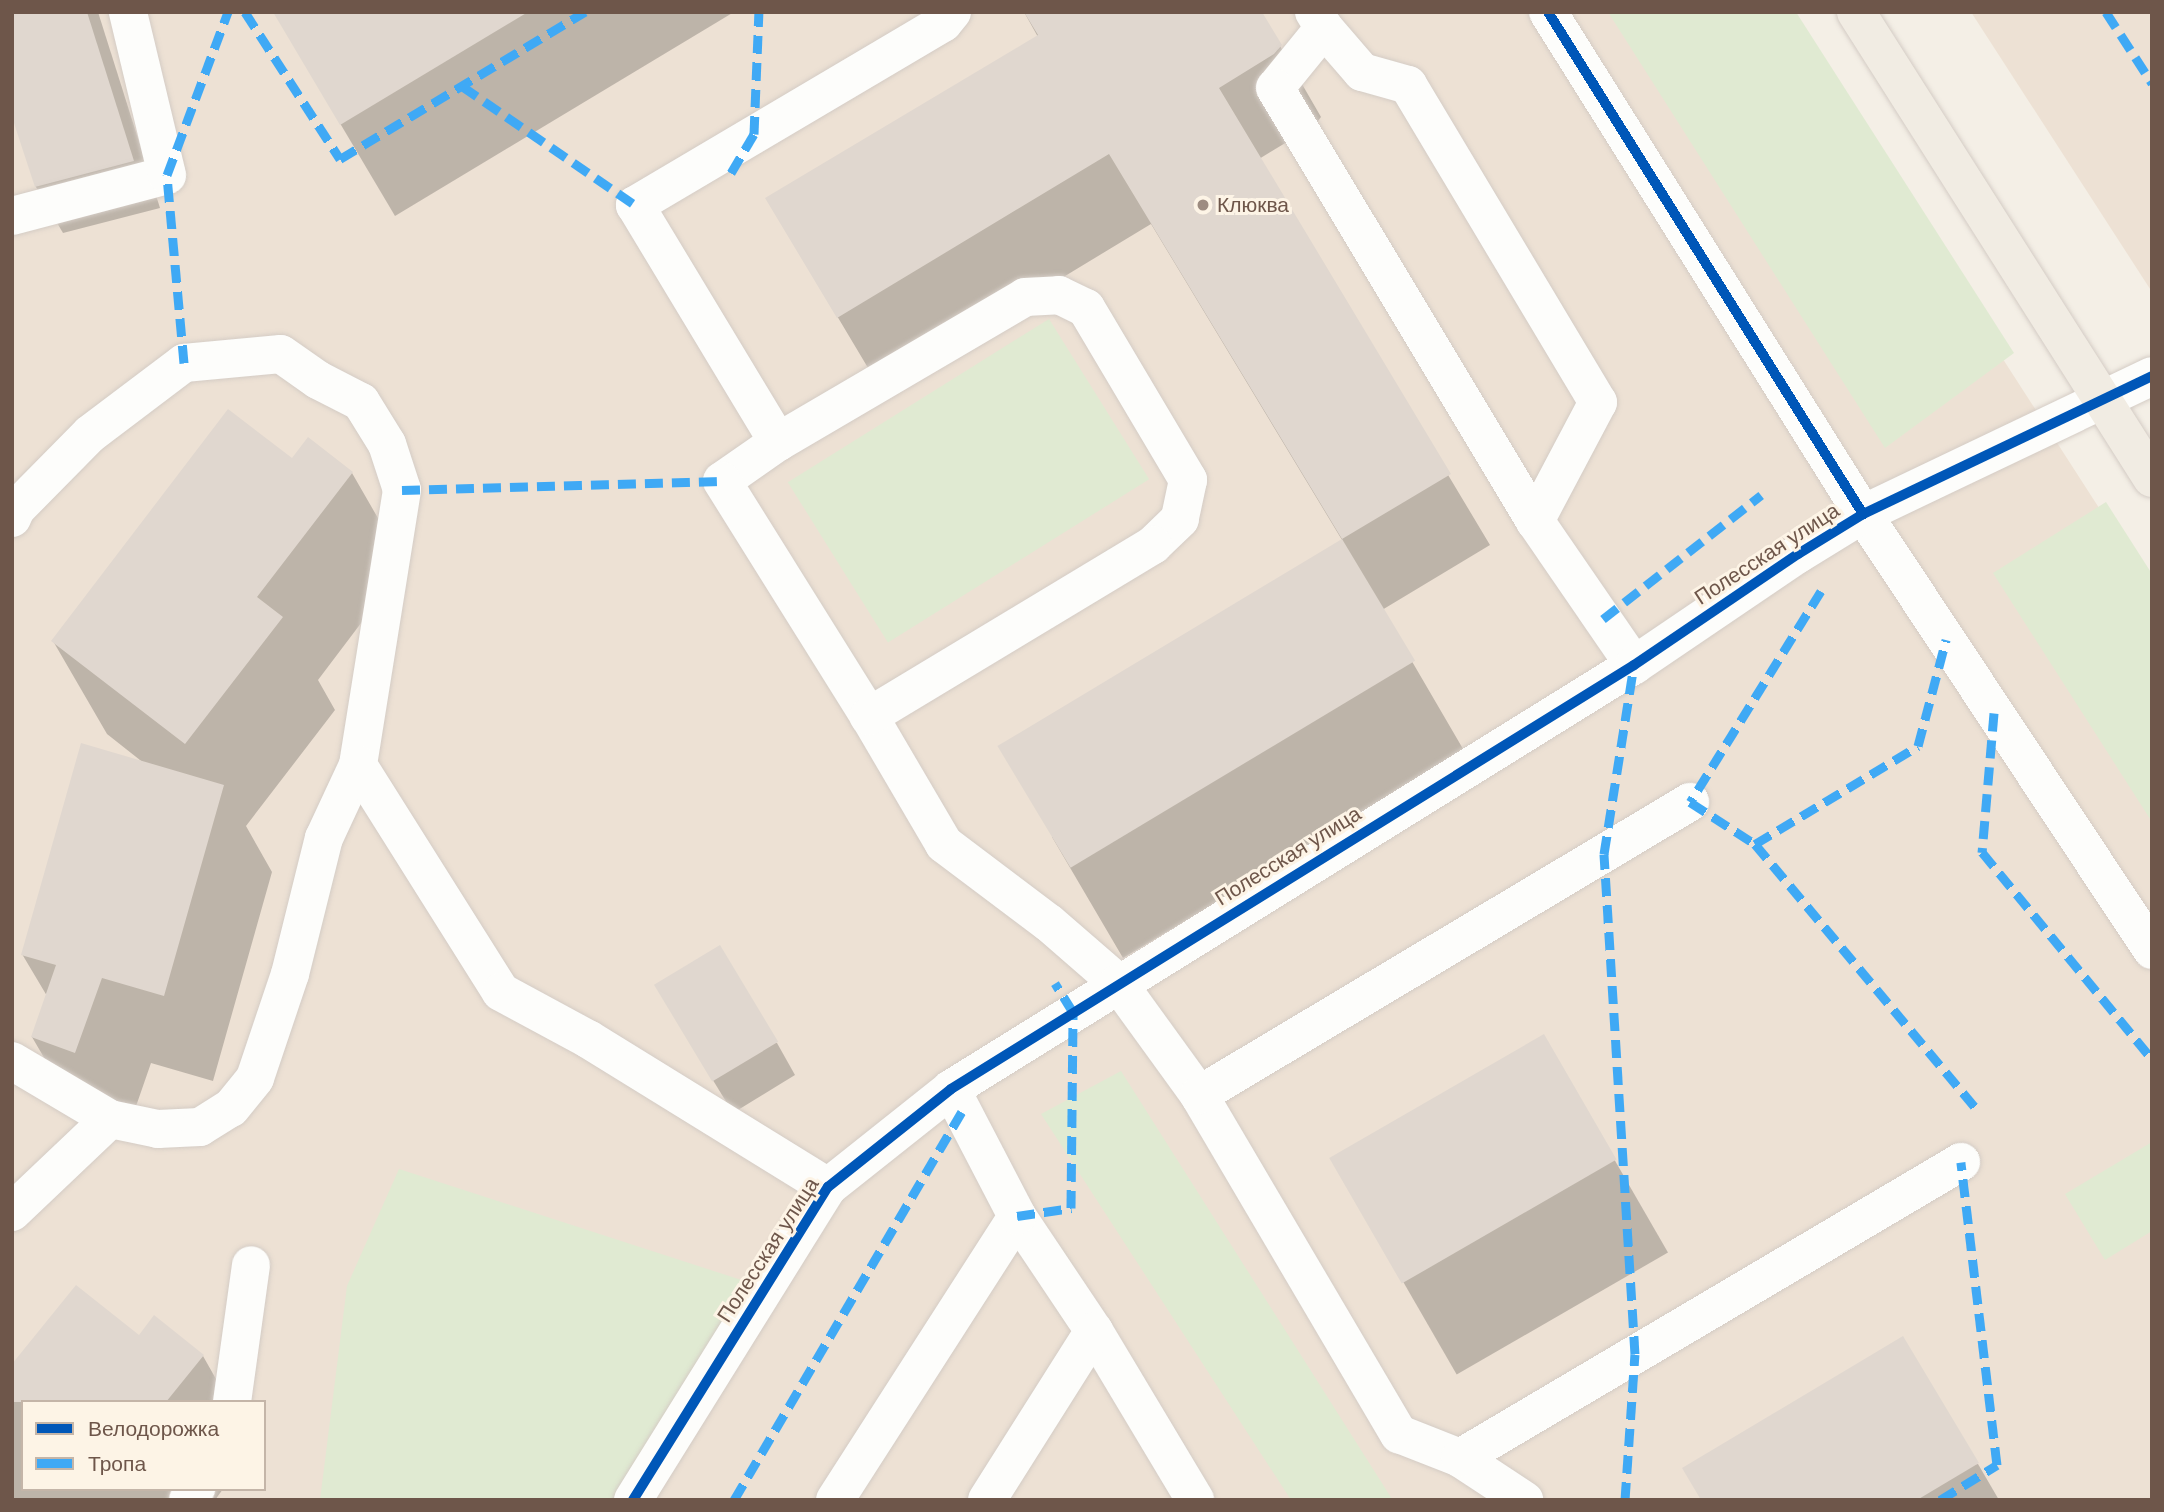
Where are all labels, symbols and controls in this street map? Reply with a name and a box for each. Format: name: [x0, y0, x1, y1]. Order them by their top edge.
place label: Клюква: [1217, 192, 1289, 218]
marker: Клюква: [1195, 197, 1211, 213]
street label: Полесская улица: [1690, 498, 1844, 610]
street label: Полесская улица: [1210, 801, 1366, 911]
street label: Полесская улица: [712, 1173, 824, 1327]
legend: [21, 1400, 266, 1491]
text: Велодорожка: [88, 1417, 219, 1440]
text: Тропа: [88, 1452, 146, 1475]

